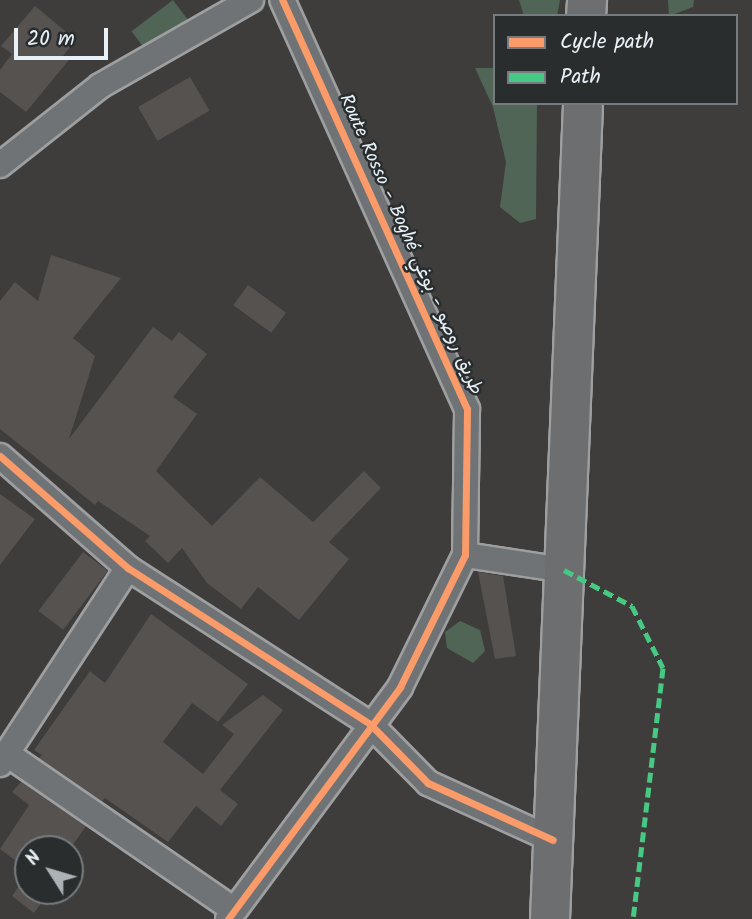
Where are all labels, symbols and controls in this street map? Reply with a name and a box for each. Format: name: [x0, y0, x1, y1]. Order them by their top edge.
scale bar: [18, 14, 112, 58]
legend: [493, 14, 738, 105]
text: 20 m: [27, 23, 75, 56]
text: Cycle path: [560, 26, 654, 59]
text: Path: [560, 61, 601, 94]
street label: Route Rosso - Boghé طريق روصو - بوغي: [333, 91, 487, 399]
north arrow: [14, 835, 84, 905]
text: N: [18, 845, 49, 872]

